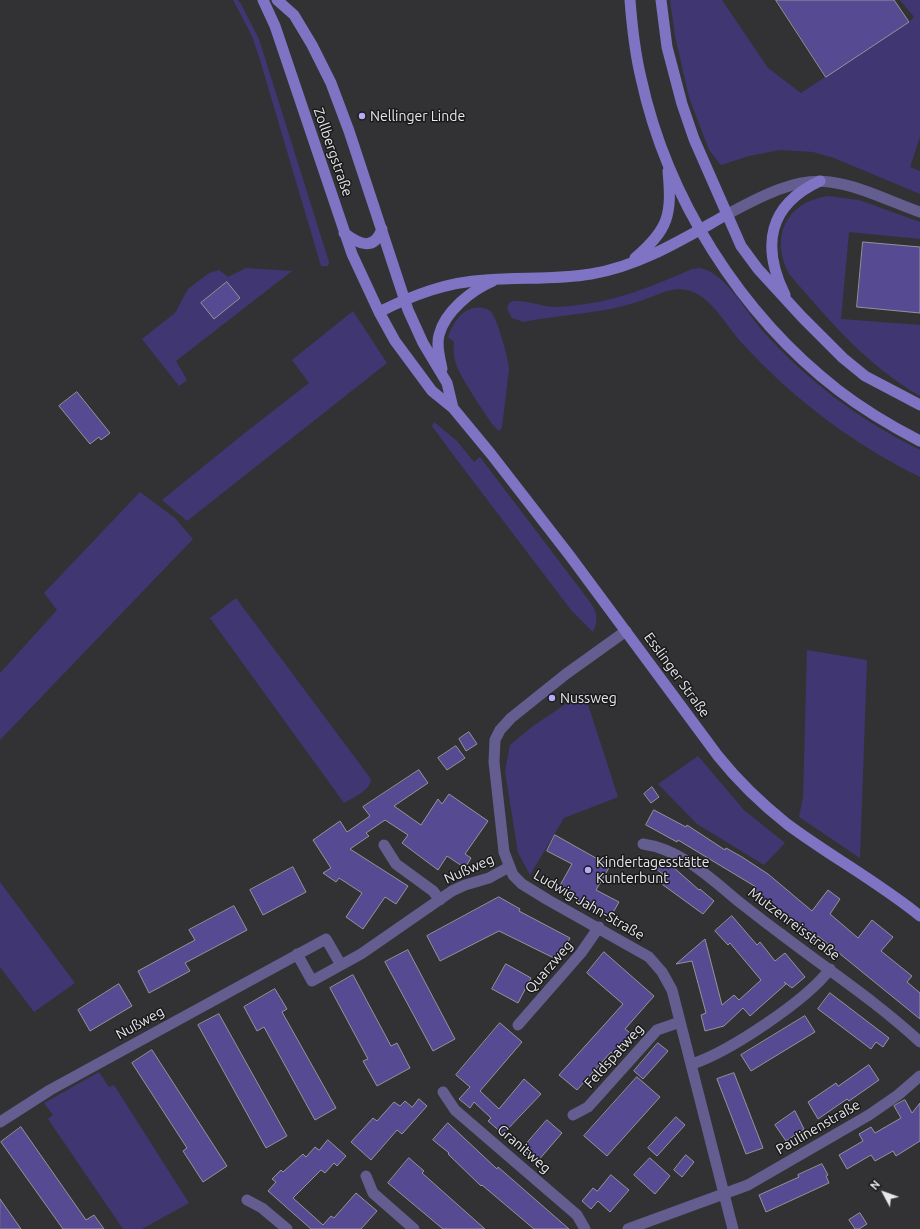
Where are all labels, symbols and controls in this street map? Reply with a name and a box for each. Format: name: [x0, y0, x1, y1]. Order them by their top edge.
street label: Zollbergstraße: [310, 105, 356, 199]
place label: Nellinger Linde: [370, 108, 465, 124]
marker: Nellinger Linde: [357, 111, 367, 121]
street label: Esslinger Straße: [641, 629, 713, 721]
place label: Nussweg: [560, 690, 617, 706]
marker: Nussweg: [547, 693, 557, 703]
street label: Nußweg: [441, 851, 497, 887]
place label: Kindertagesstätte Kunterbunt: [596, 854, 709, 886]
marker: Kindertagesstätte Kunterbunt: [583, 865, 593, 875]
street label: Ludwig-Jahn-Straße: [531, 866, 647, 944]
street label: Mutzenreisstraße: [745, 884, 843, 964]
street label: Quarzweg: [522, 937, 576, 997]
street label: Nußweg: [113, 1003, 167, 1043]
street label: Feldspatweg: [581, 1020, 647, 1092]
street label: Paulinenstraße: [773, 1096, 863, 1158]
street label: Granitweg: [494, 1121, 554, 1177]
north arrow: [864, 1173, 904, 1213]
text: N: [868, 1178, 882, 1192]

